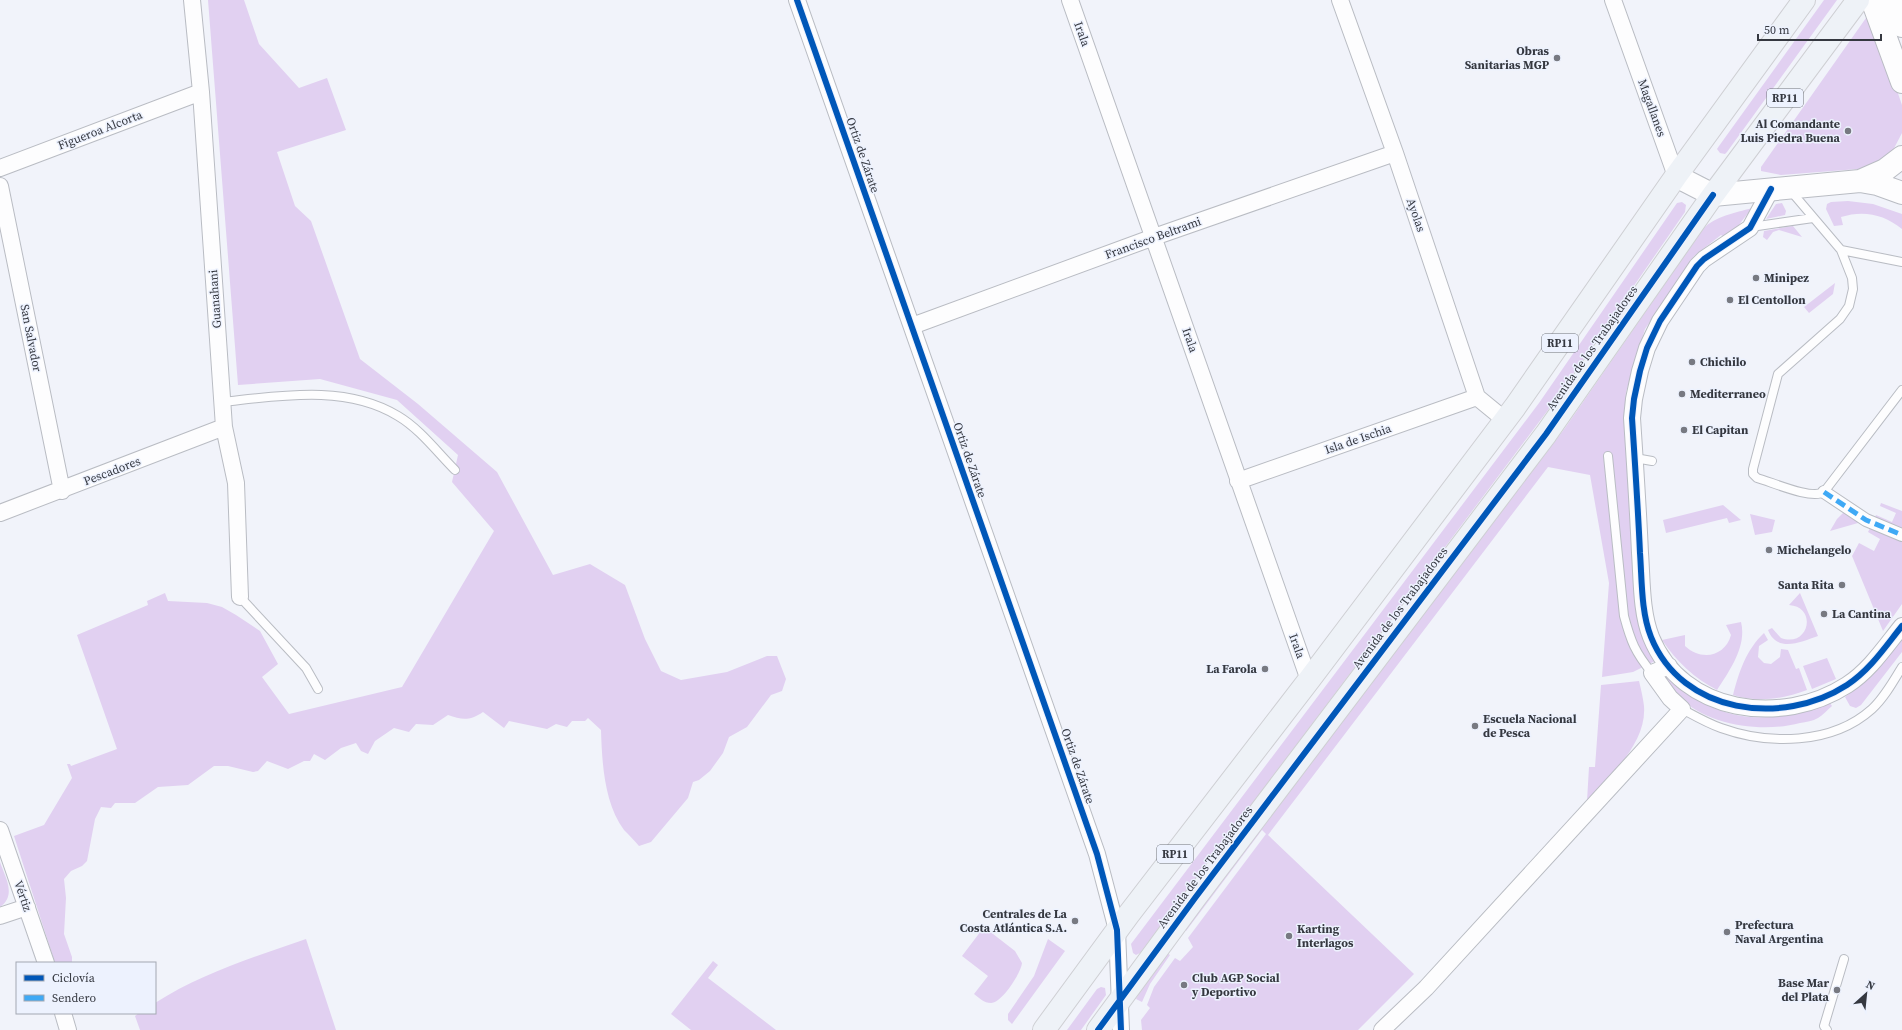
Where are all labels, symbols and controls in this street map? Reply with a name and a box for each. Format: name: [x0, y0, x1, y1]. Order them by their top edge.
scale bar: [1758, 16, 1881, 42]
street label: Irala: [1070, 19, 1094, 49]
text: 50 m: [1764, 22, 1790, 38]
place label: Obras Sanitarias MGP: [1465, 43, 1550, 73]
marker: Obras Sanitarias MGP: [1552, 53, 1562, 63]
street label: Magallanes: [1634, 77, 1670, 139]
road number: RP11: [1767, 89, 1803, 107]
street label: Figueroa Alcorta: [55, 106, 145, 153]
street label: Ortiz de Zárate: [843, 115, 883, 195]
place label: Al Comandante Luis Piedra Buena: [1740, 116, 1841, 146]
marker: Al Comandante Luis Piedra Buena: [1843, 126, 1853, 136]
street label: Ayolas: [1403, 196, 1429, 234]
street label: Francisco Beltrami: [1103, 213, 1204, 263]
street label: Guanahani: [205, 269, 225, 329]
place label: Minipez: [1764, 270, 1809, 286]
marker: Minipez: [1751, 273, 1761, 283]
street label: Avenida de los Trabajadores: [1543, 282, 1641, 414]
place label: El Centollon: [1738, 292, 1806, 308]
marker: El Centollon: [1725, 295, 1735, 305]
street label: San Salvador: [17, 303, 45, 373]
street label: Irala: [1178, 326, 1202, 355]
road number: RP11: [1542, 334, 1578, 352]
place label: Chichilo: [1700, 354, 1747, 370]
marker: Chichilo: [1687, 357, 1697, 367]
place label: Mediterraneo: [1690, 386, 1766, 402]
marker: Mediterraneo: [1677, 389, 1687, 399]
street label: Ortiz de Zárate: [950, 420, 990, 500]
street label: Isla de Ischia: [1323, 420, 1394, 458]
place label: El Capitan: [1692, 422, 1749, 438]
marker: El Capitan: [1679, 425, 1689, 435]
street label: Pescadores: [81, 453, 143, 489]
place label: Michelangelo: [1777, 542, 1852, 558]
street label: Avenida de los Trabajadores: [1349, 544, 1451, 672]
marker: Michelangelo: [1764, 545, 1774, 555]
place label: Santa Rita: [1778, 577, 1835, 593]
marker: Santa Rita: [1837, 580, 1847, 590]
place label: La Cantina: [1832, 606, 1891, 622]
marker: La Cantina: [1819, 609, 1829, 619]
street label: Irala: [1285, 631, 1309, 661]
place label: La Farola: [1206, 661, 1258, 677]
marker: La Farola: [1260, 664, 1270, 674]
place label: Escuela Nacional de Pesca: [1483, 711, 1577, 741]
marker: Escuela Nacional de Pesca: [1470, 721, 1480, 731]
street label: Ortiz de Zárate: [1058, 726, 1098, 806]
street label: Avenida de los Trabajadores: [1154, 803, 1256, 931]
road number: RP11: [1157, 845, 1193, 863]
street label: Vértiz: [10, 878, 36, 914]
place label: Centrales de La Costa Atlántica S.A.: [960, 906, 1068, 936]
marker: Centrales de La Costa Atlántica S.A.: [1070, 916, 1080, 926]
place label: Prefectura Naval Argentina: [1735, 917, 1824, 947]
place label: Karting Interlagos: [1297, 921, 1354, 951]
marker: Prefectura Naval Argentina: [1722, 927, 1732, 937]
marker: Karting Interlagos: [1284, 931, 1294, 941]
legend: [16, 962, 156, 1014]
text: Ciclovía: [52, 970, 96, 986]
place label: Club AGP Social y Deportivo: [1191, 970, 1280, 1000]
north arrow: [1846, 974, 1886, 1014]
place label: Base Mar del Plata: [1778, 975, 1830, 1005]
text: N: [1863, 977, 1877, 994]
marker: Club AGP Social y Deportivo: [1179, 980, 1189, 990]
marker: Base Mar del Plata: [1832, 985, 1842, 995]
text: Sendero: [52, 990, 96, 1006]

